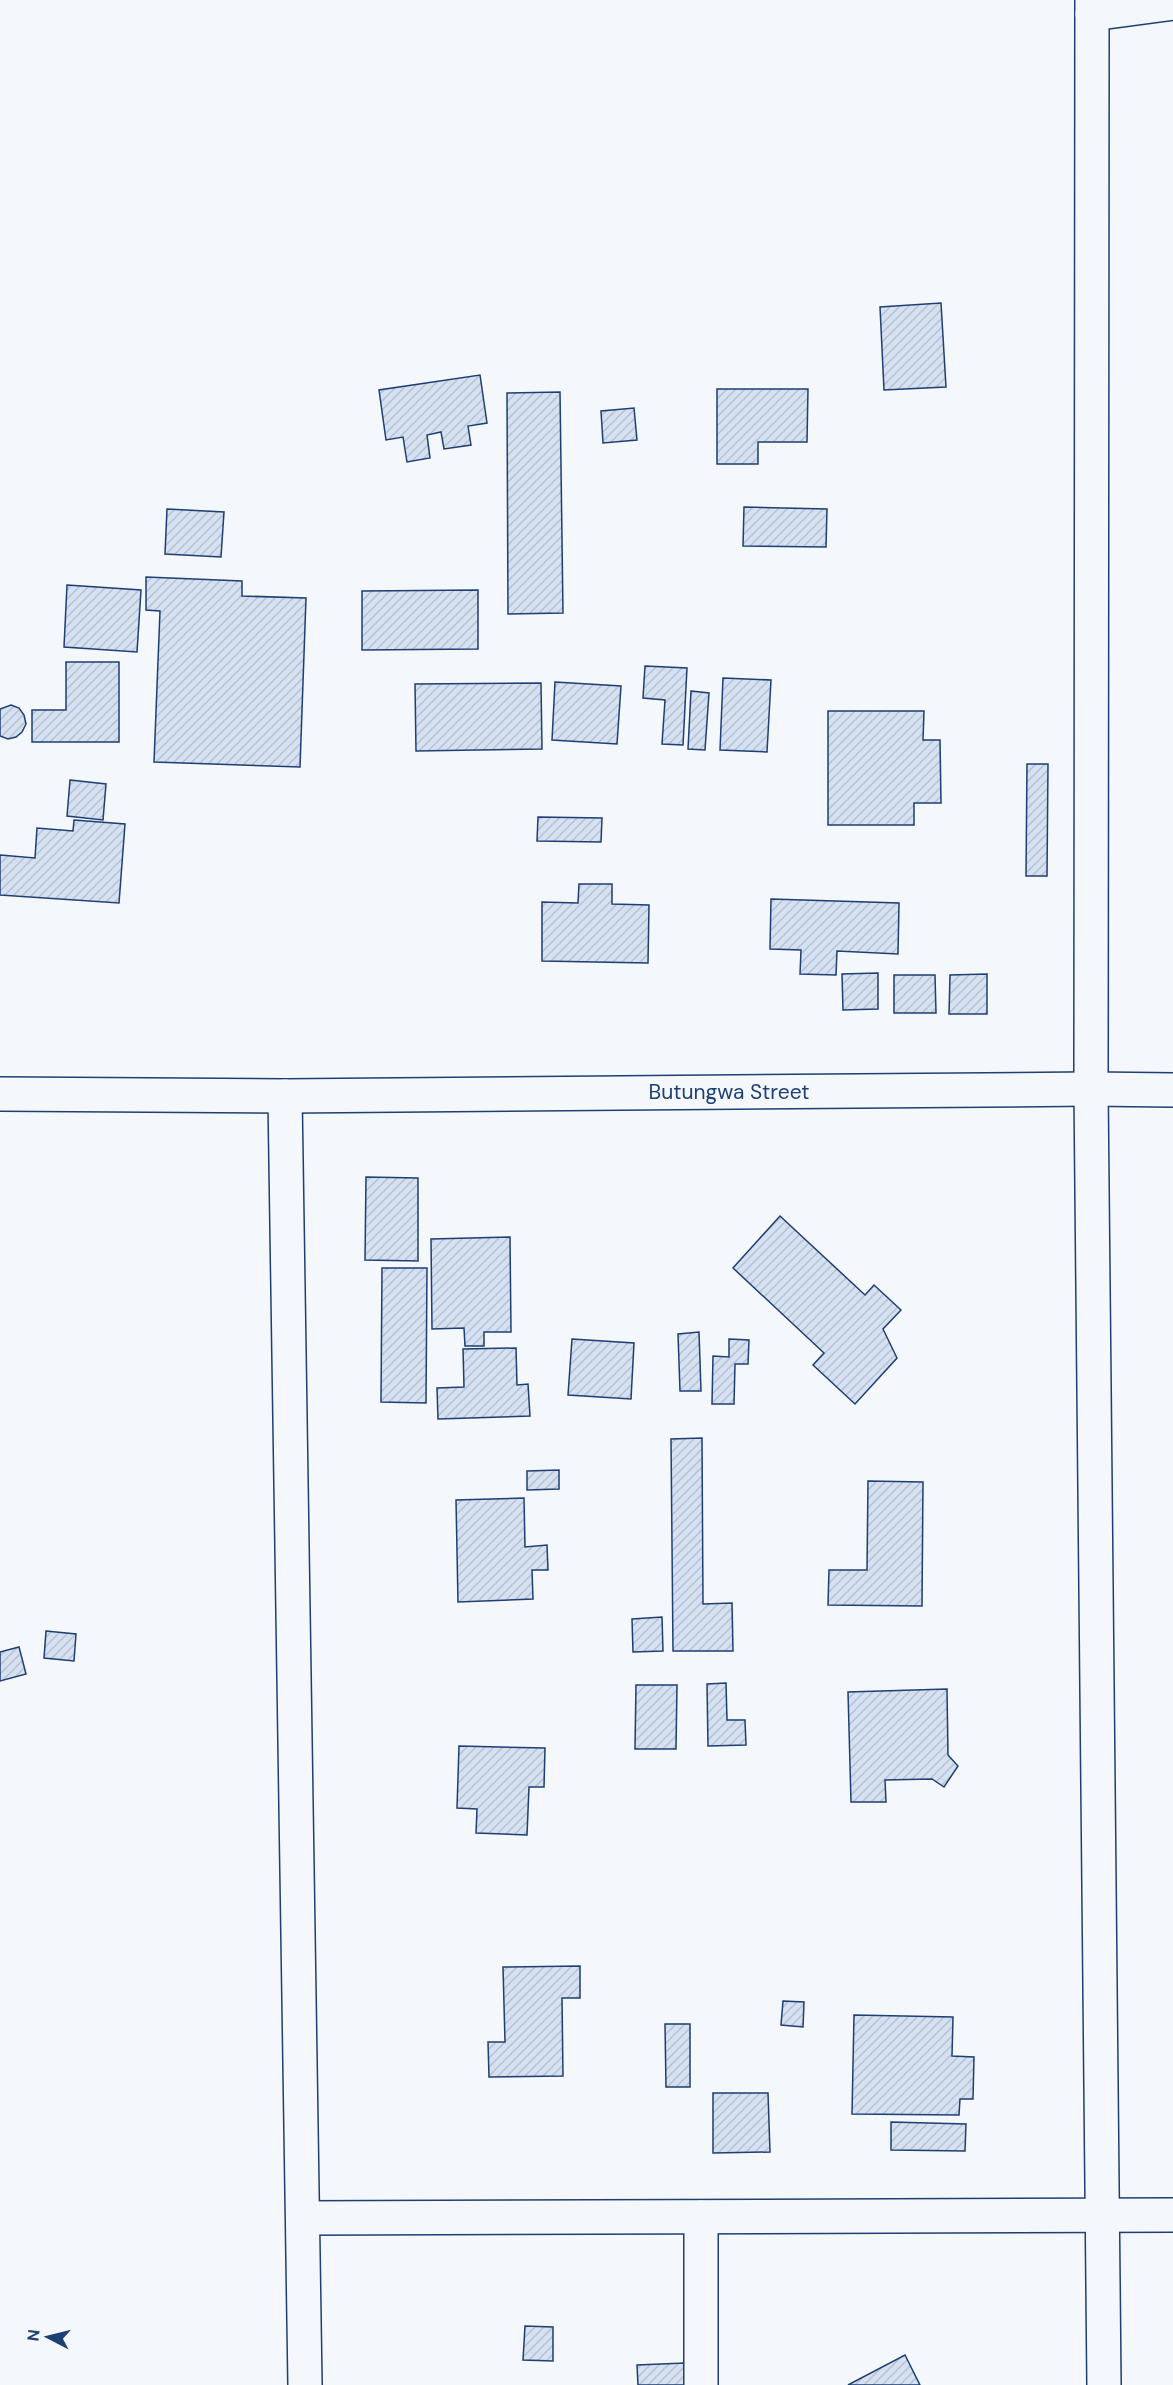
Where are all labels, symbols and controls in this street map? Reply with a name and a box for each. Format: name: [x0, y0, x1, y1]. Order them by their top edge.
street label: Butungwa Street: [649, 1078, 809, 1106]
north arrow: [18, 2307, 78, 2367]
text: N: [22, 2328, 45, 2342]

